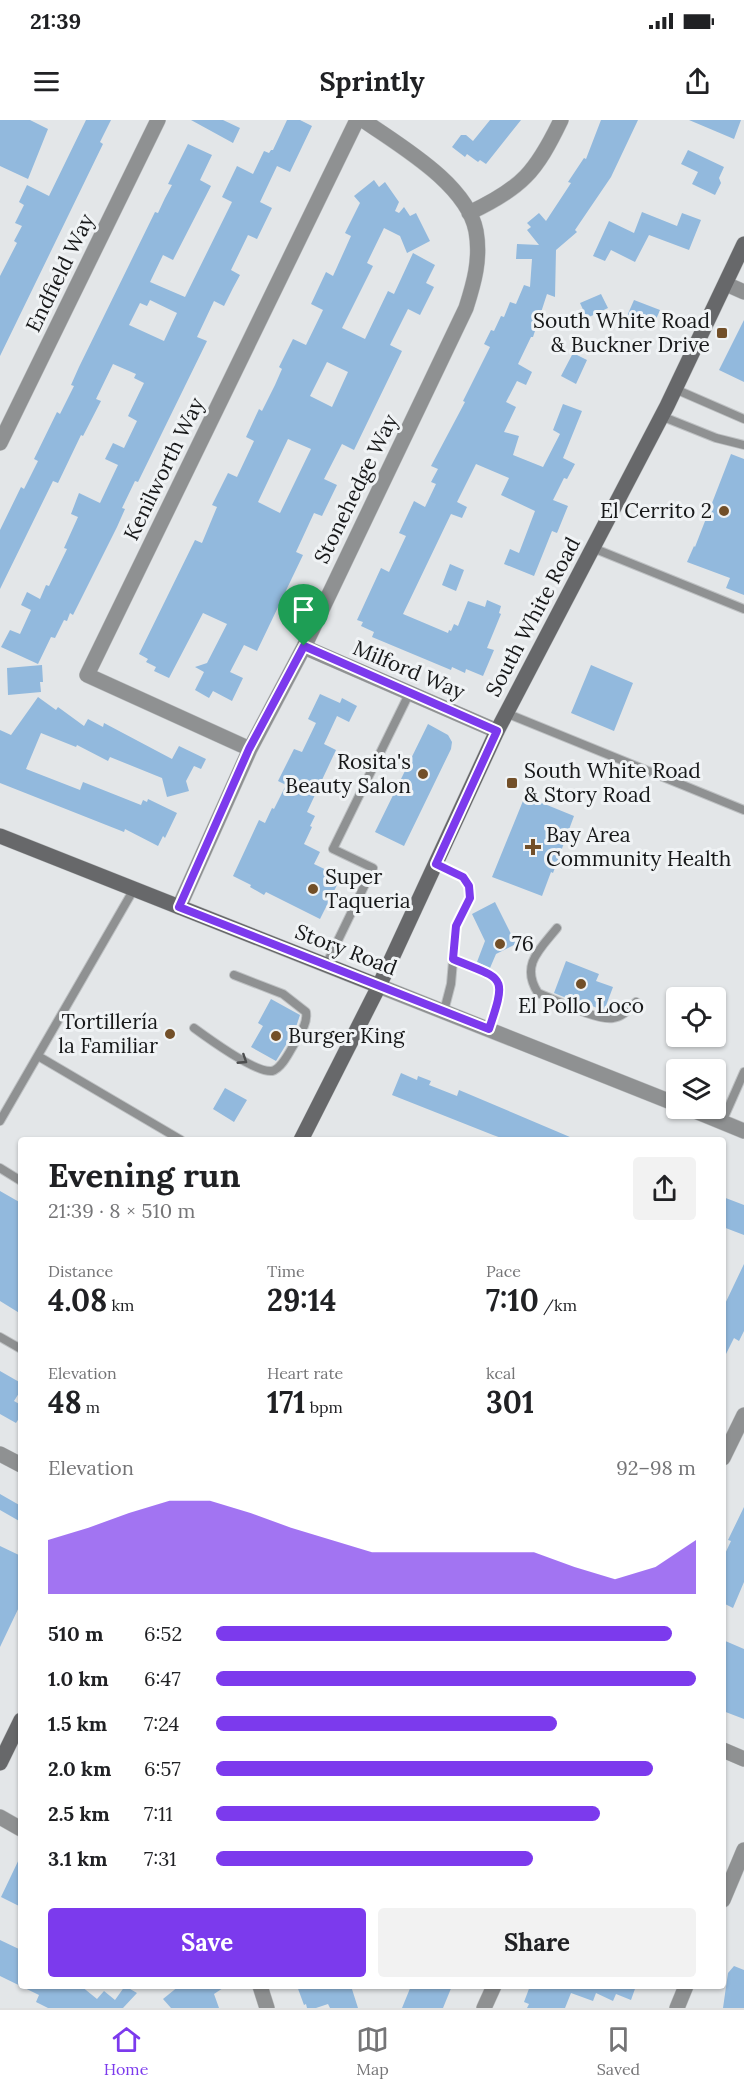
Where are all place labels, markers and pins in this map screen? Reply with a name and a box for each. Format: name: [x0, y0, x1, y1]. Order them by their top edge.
place label: South White Road & Buckner Drive: [533, 307, 710, 358]
marker: South White Road & Buckner Drive: [715, 326, 729, 340]
place label: El Cerrito 2: [600, 497, 712, 524]
marker: El Cerrito 2: [717, 504, 731, 518]
pin: [278, 584, 329, 646]
place label: Rosita's Beauty Salon: [285, 748, 411, 799]
place label: South White Road & Story Road: [524, 757, 701, 808]
marker: Rosita's Beauty Salon: [416, 767, 430, 781]
marker: South White Road & Story Road: [505, 776, 519, 790]
place label: Bay Area Community Health: [546, 821, 731, 872]
marker: Bay Area Community Health: [524, 838, 542, 856]
place label: Super Taqueria: [325, 863, 411, 914]
marker: Super Taqueria: [306, 882, 320, 896]
place label: 76: [512, 930, 534, 957]
marker: 76: [493, 937, 507, 951]
marker: El Pollo Loco: [574, 977, 588, 991]
place label: El Pollo Loco: [518, 992, 644, 1019]
place label: Tortillería la Familiar: [58, 1008, 158, 1059]
place label: Burger King: [288, 1022, 405, 1049]
marker: Tortillería la Familiar: [163, 1027, 177, 1041]
marker: Burger King: [269, 1029, 283, 1043]

